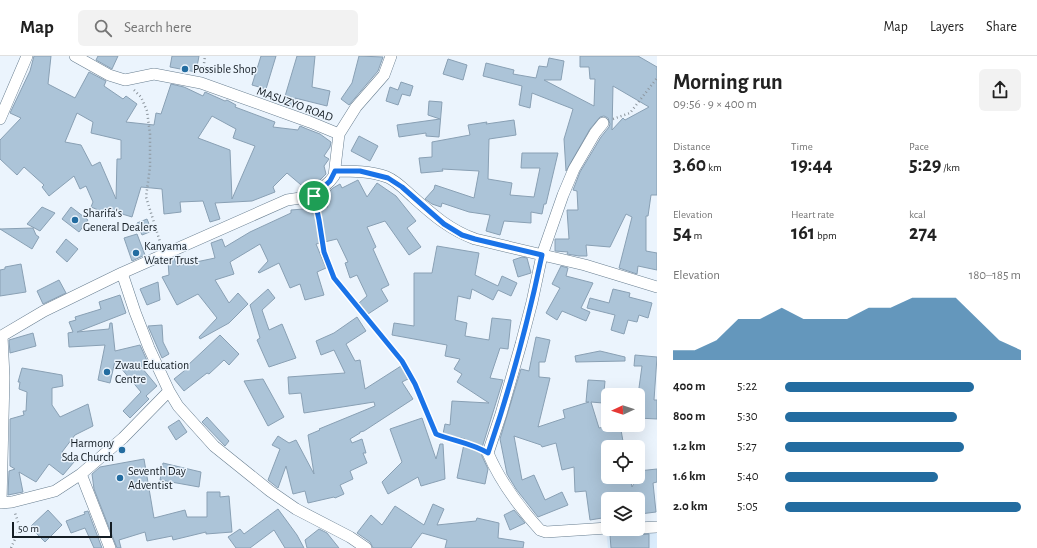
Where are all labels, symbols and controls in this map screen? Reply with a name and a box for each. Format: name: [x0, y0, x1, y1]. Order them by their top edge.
search box: [78, 10, 358, 46]
icon: search: [92, 17, 114, 39]
text: Map: [20, 18, 54, 37]
text: Search here: [124, 20, 192, 35]
text: Map: [883, 20, 908, 34]
text: Layers: [930, 20, 964, 34]
text: Share: [986, 20, 1017, 34]
place label: Possible Shop: [193, 63, 257, 75]
marker: Possible Shop: [180, 64, 190, 74]
button: share: [979, 69, 1021, 111]
text: Morning run: [673, 71, 783, 93]
street label: MASUZYO ROAD: [255, 85, 335, 123]
text: 09:56 · 9 × 400 m: [673, 98, 757, 111]
text: Distance: [673, 141, 710, 152]
text: Time: [791, 141, 813, 152]
text: Pace: [909, 141, 929, 152]
text: 3.60: [673, 155, 706, 175]
text: 19:44: [791, 155, 833, 175]
text: 5:29: [909, 155, 941, 175]
text: km: [706, 162, 722, 173]
text: /km: [941, 162, 960, 173]
pin: [297, 179, 331, 213]
icon: arrive: [303, 185, 325, 207]
place label: Sharifa's General Dealers: [83, 207, 157, 233]
text: Elevation: [673, 209, 713, 220]
text: Heart rate: [791, 209, 834, 220]
text: kcal: [909, 209, 926, 220]
marker: Sharifa's General Dealers: [70, 215, 80, 225]
text: 54: [673, 223, 692, 243]
text: 161: [791, 223, 815, 243]
text: 274: [909, 223, 937, 243]
text: m: [692, 230, 702, 241]
text: bpm: [815, 230, 837, 241]
place label: Kanyama Water Trust: [144, 240, 198, 266]
marker: Kanyama Water Trust: [131, 248, 141, 258]
text: Elevation: [673, 269, 720, 282]
text: 180–185 m: [969, 269, 1021, 282]
place label: Zwau Education Centre: [115, 359, 189, 385]
marker: Zwau Education Centre: [102, 367, 112, 377]
text: 400 m: [673, 380, 706, 393]
text: 5:22: [737, 380, 757, 393]
north arrow: [601, 388, 645, 432]
map controls: [601, 388, 645, 536]
text: 800 m: [673, 410, 705, 423]
text: 5:30: [737, 410, 758, 423]
place label: Harmony Sda Church: [62, 437, 114, 463]
button: locate: [601, 440, 645, 484]
text: 1.2 km: [673, 440, 706, 453]
text: 5:27: [737, 440, 757, 453]
marker: Harmony Sda Church: [117, 445, 127, 455]
place label: Seventh Day Adventist: [128, 465, 186, 491]
text: 1.6 km: [673, 470, 706, 483]
text: 5:40: [737, 470, 759, 483]
marker: Seventh Day Adventist: [115, 473, 125, 483]
button: layers: [601, 492, 645, 536]
text: 2.0 km: [673, 500, 708, 513]
text: 5:05: [737, 500, 758, 513]
scale bar: [12, 520, 112, 539]
text: 50 m: [18, 523, 39, 534]

